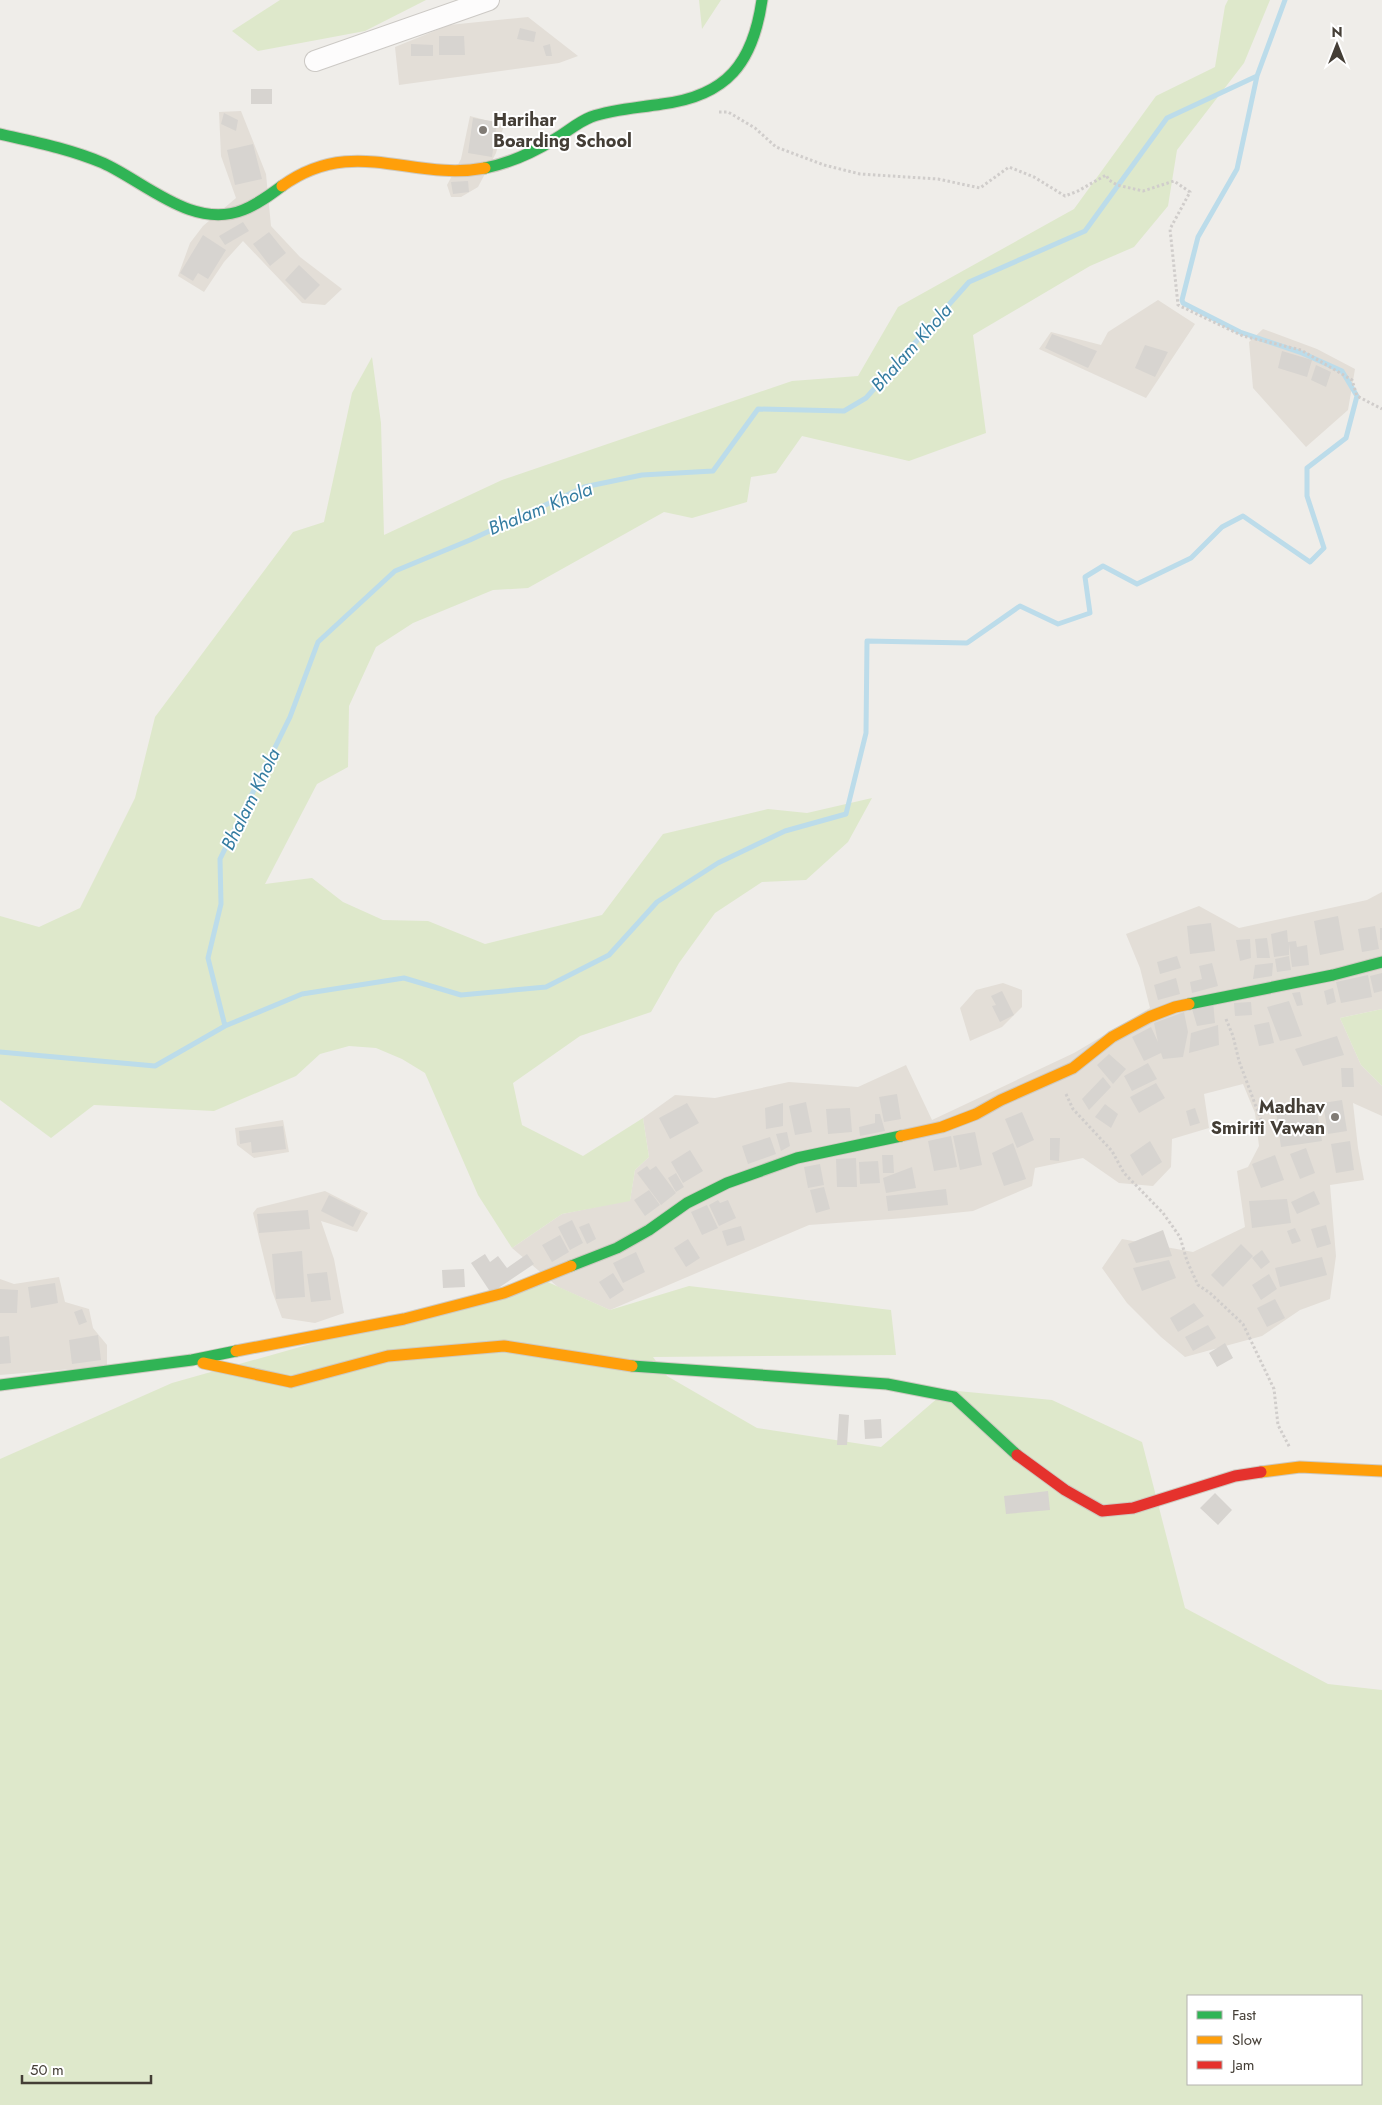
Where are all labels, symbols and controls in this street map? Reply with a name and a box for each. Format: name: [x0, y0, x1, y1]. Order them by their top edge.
north arrow: [1312, 20, 1362, 70]
text: N: [1331, 22, 1343, 42]
place label: Harihar Boarding School: [493, 107, 632, 154]
marker: Harihar Boarding School: [477, 124, 489, 136]
water label: Bhalam Khola: [864, 297, 959, 397]
water label: Bhalam Khola: [484, 475, 597, 542]
water label: Bhalam Khola: [214, 743, 287, 855]
place label: Madhav Smiriti Vawan: [1211, 1094, 1326, 1141]
marker: Madhav Smiriti Vawan: [1329, 1111, 1341, 1123]
legend: [1187, 1995, 1362, 2085]
text: Fast: [1232, 2004, 1256, 2026]
text: Slow: [1232, 2029, 1263, 2051]
scale bar: [22, 2052, 151, 2084]
text: Jam: [1230, 2054, 1255, 2076]
text: 50 m: [30, 2059, 64, 2081]

